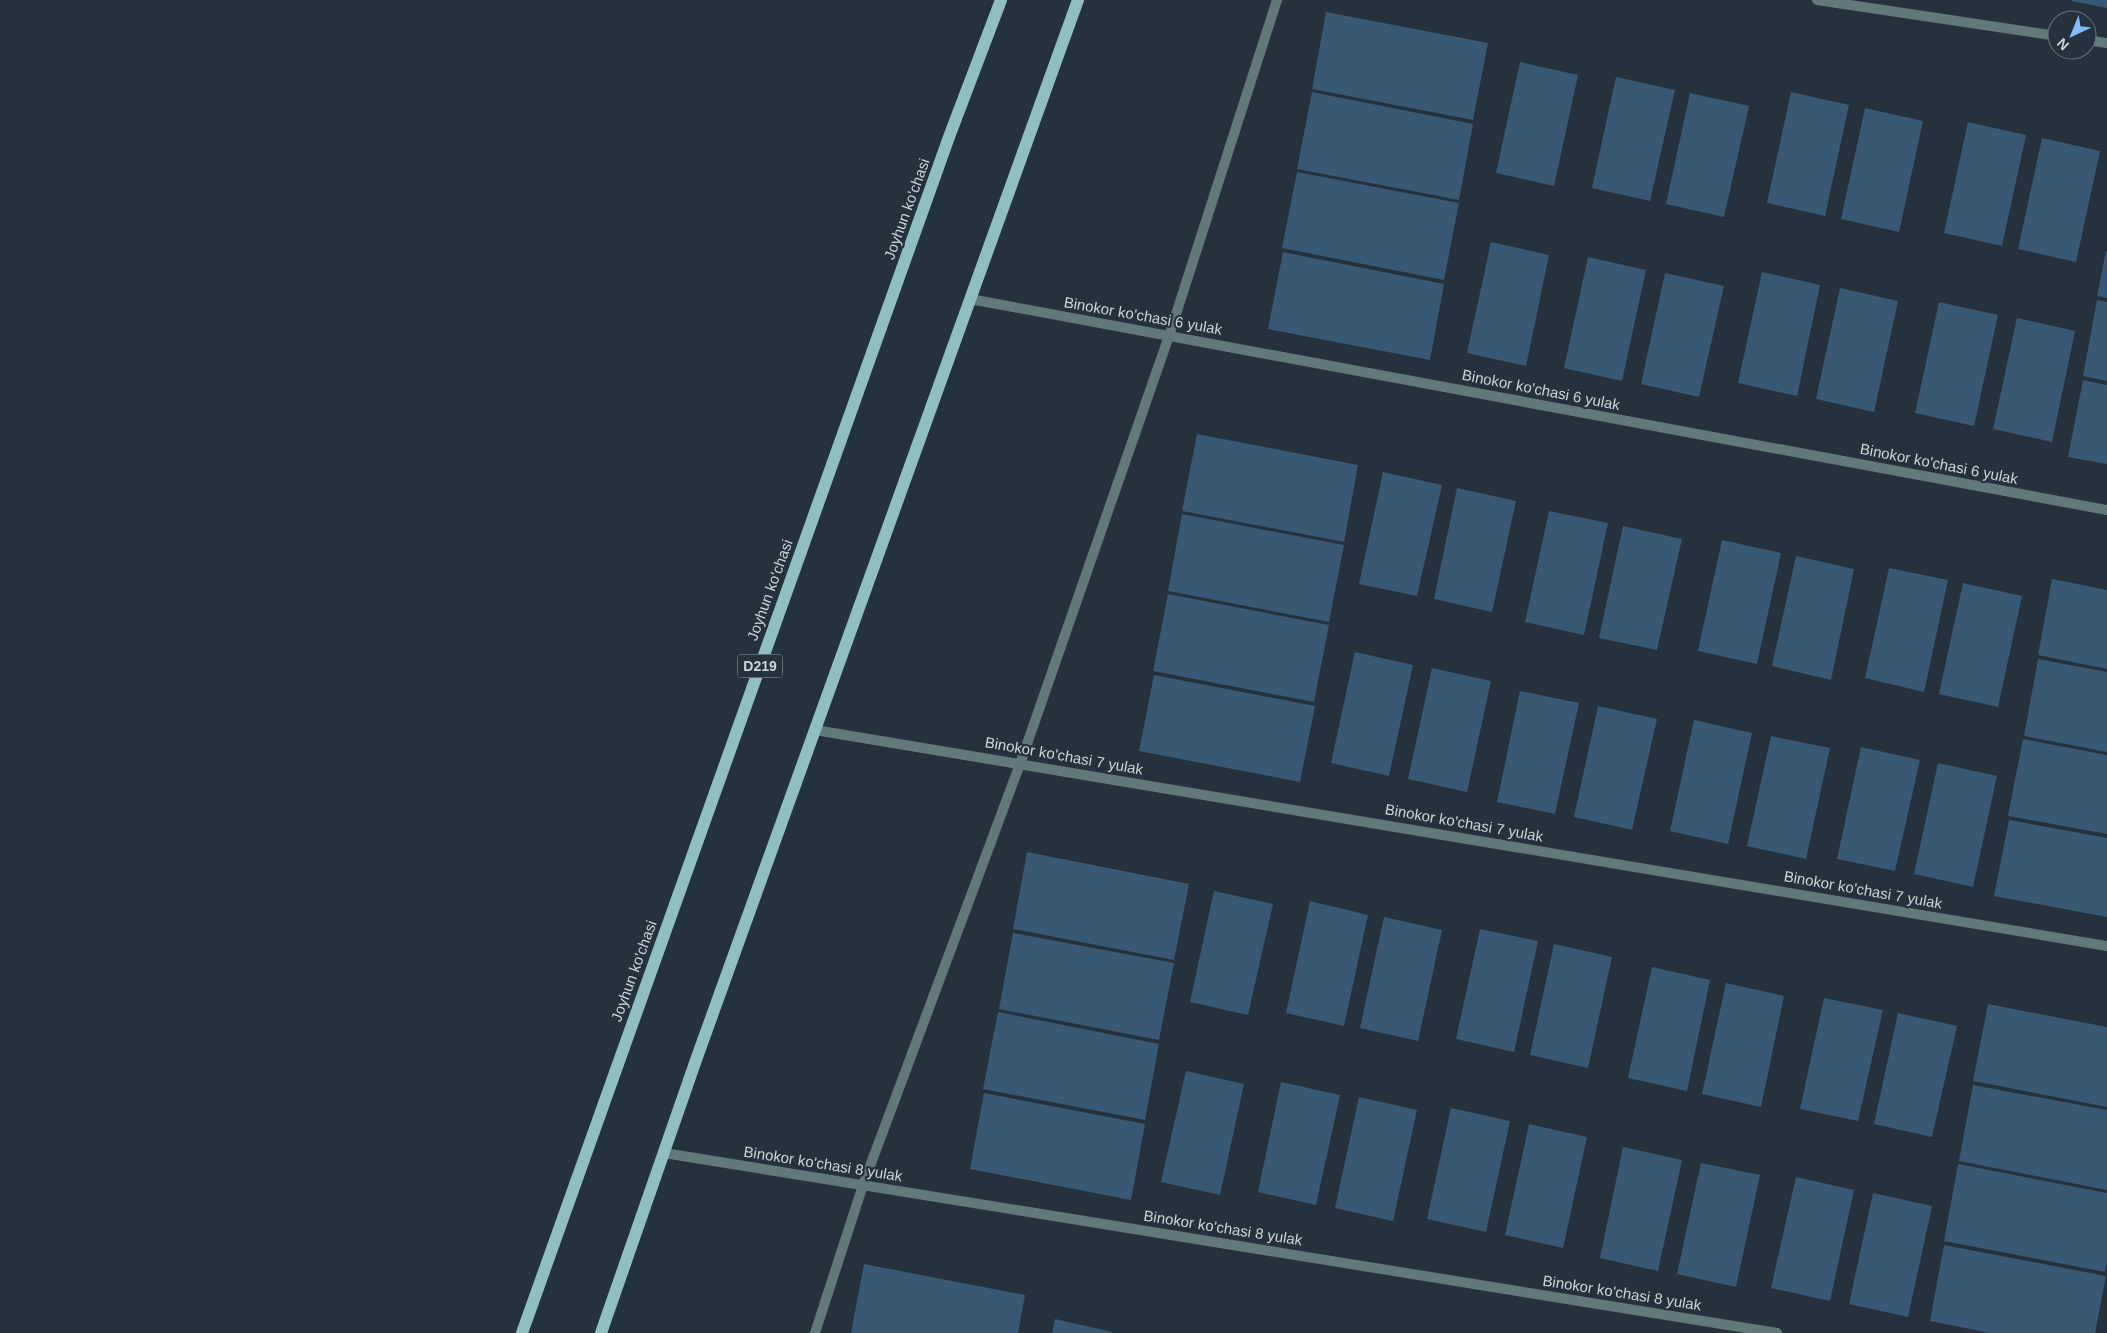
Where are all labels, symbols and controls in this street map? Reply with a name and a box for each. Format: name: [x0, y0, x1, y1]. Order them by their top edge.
north arrow: [2047, 10, 2097, 60]
text: N: [2054, 35, 2072, 54]
street label: Joyhun ko'chasi: [880, 156, 933, 262]
street label: Binokor ko'chasi 6 yulak: [1063, 293, 1224, 338]
street label: Binokor ko'chasi 6 yulak: [1461, 366, 1622, 413]
street label: Binokor ko'chasi 6 yulak: [1859, 440, 2020, 487]
street label: Joyhun ko'chasi: [743, 537, 796, 643]
road number: D219: [738, 654, 782, 678]
street label: Binokor ko'chasi 7 yulak: [984, 733, 1145, 778]
street label: Binokor ko'chasi 7 yulak: [1384, 800, 1545, 845]
street label: Binokor ko'chasi 7 yulak: [1783, 867, 1944, 912]
street label: Joyhun ko'chasi: [607, 918, 660, 1024]
street label: Binokor ko'chasi 8 yulak: [743, 1143, 904, 1185]
street label: Binokor ko'chasi 8 yulak: [1143, 1207, 1304, 1249]
street label: Binokor ko'chasi 8 yulak: [1542, 1272, 1703, 1314]

